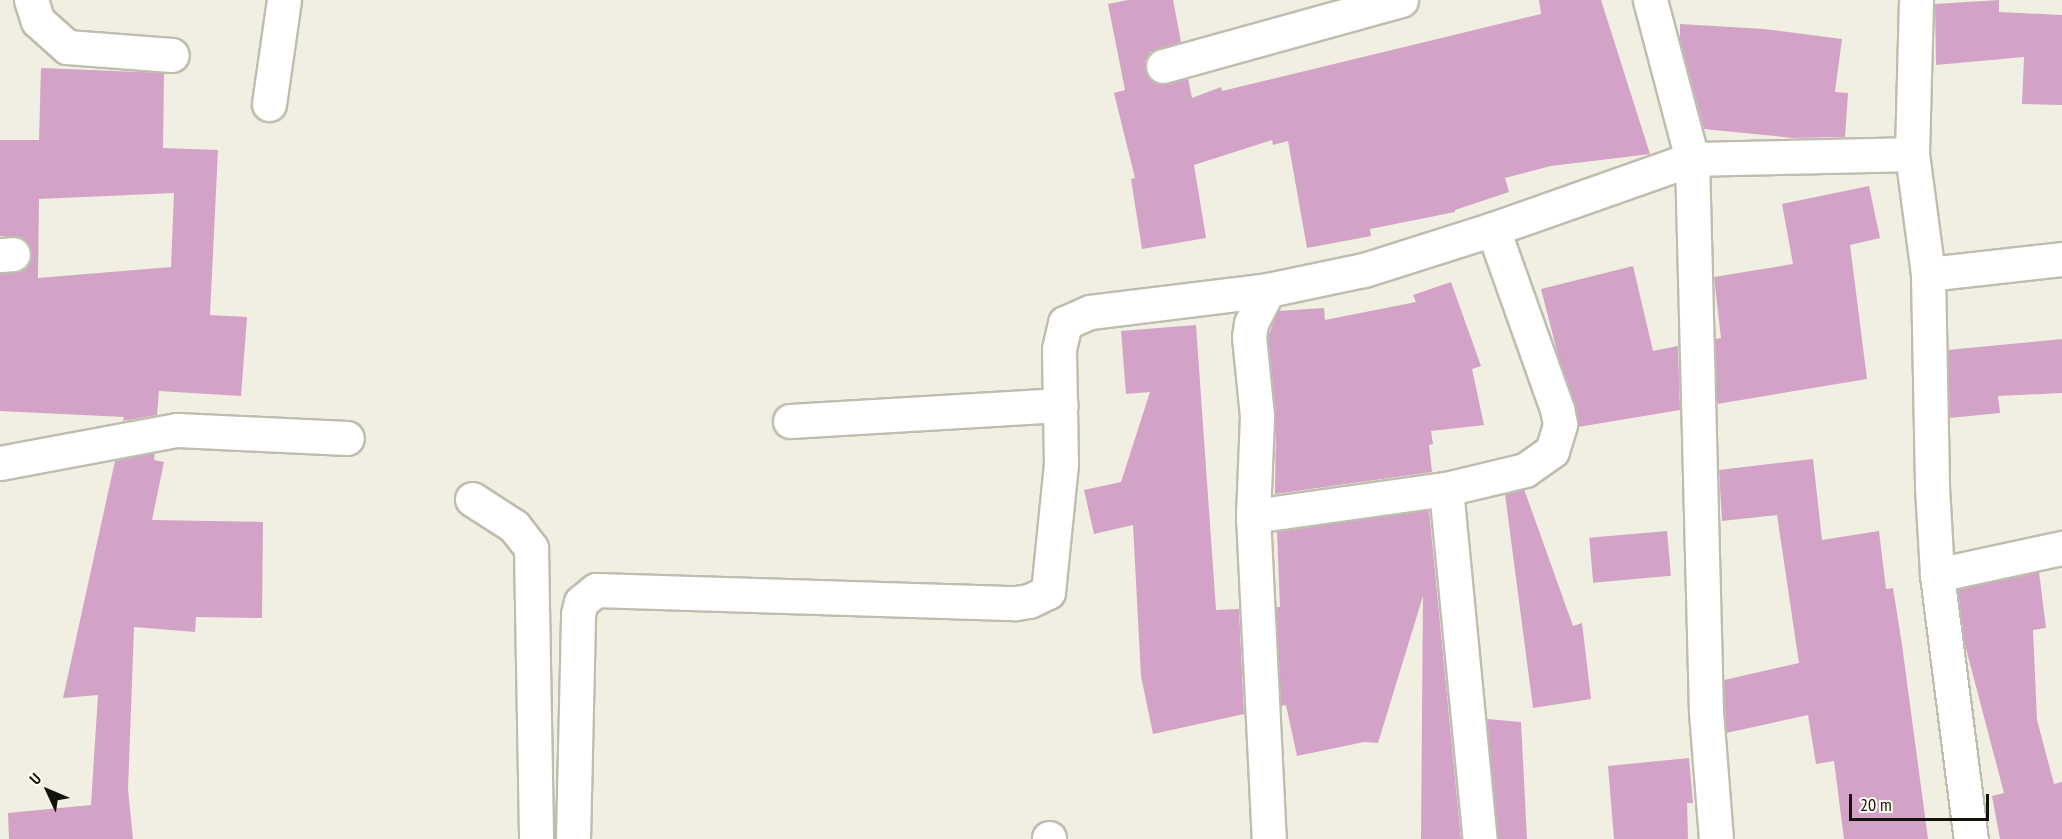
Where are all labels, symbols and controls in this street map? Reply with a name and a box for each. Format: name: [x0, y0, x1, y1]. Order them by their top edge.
north arrow: [18, 761, 78, 821]
text: U: [25, 769, 45, 788]
scale bar: [1852, 782, 1992, 820]
text: 20 m: [1860, 793, 1892, 816]

